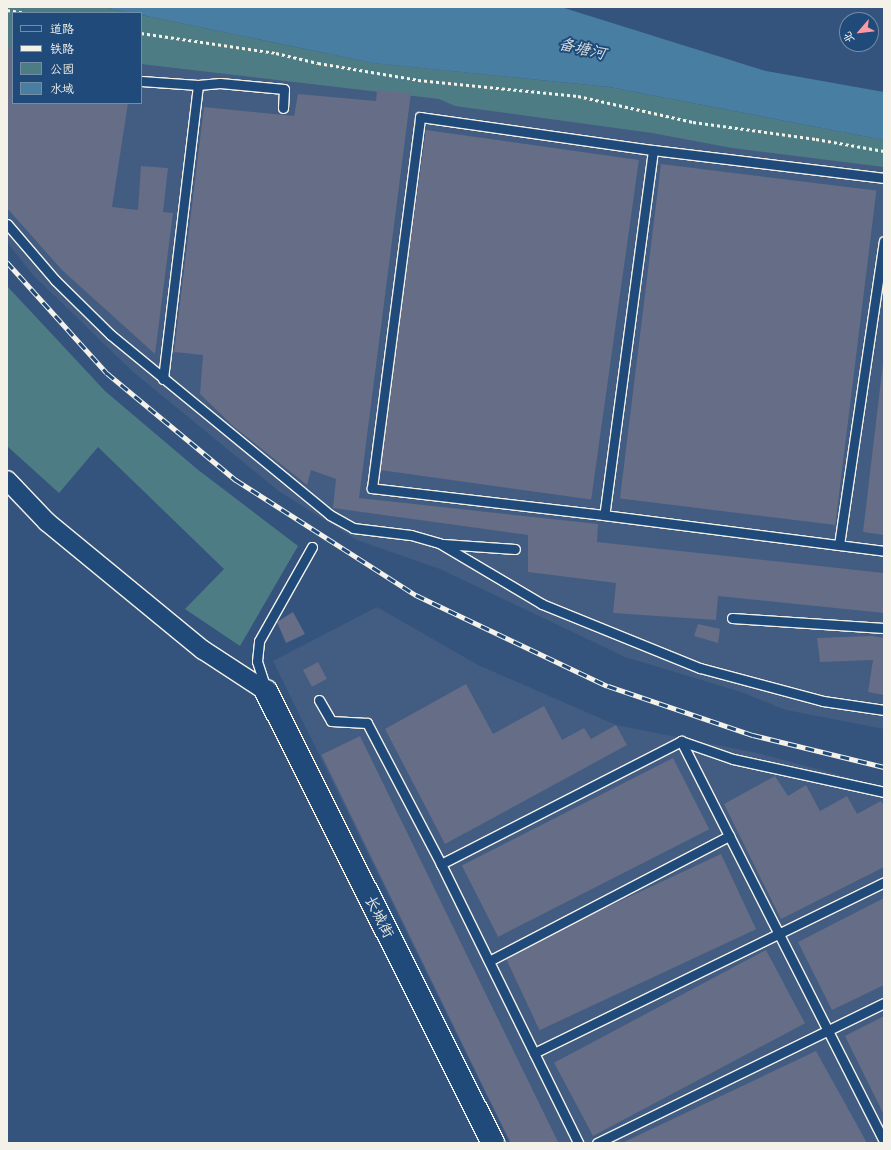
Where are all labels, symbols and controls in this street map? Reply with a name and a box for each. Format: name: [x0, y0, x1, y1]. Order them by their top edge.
legend: [12, 12, 142, 104]
north arrow: [839, 12, 879, 52]
text: 道路: [50, 22, 74, 36]
text: 北: [841, 29, 857, 45]
water label: 备塘河: [556, 34, 608, 64]
text: 铁路: [50, 42, 74, 56]
text: 公园: [50, 62, 74, 76]
text: 水域: [50, 82, 74, 96]
street label: 长城街: [361, 893, 397, 941]

